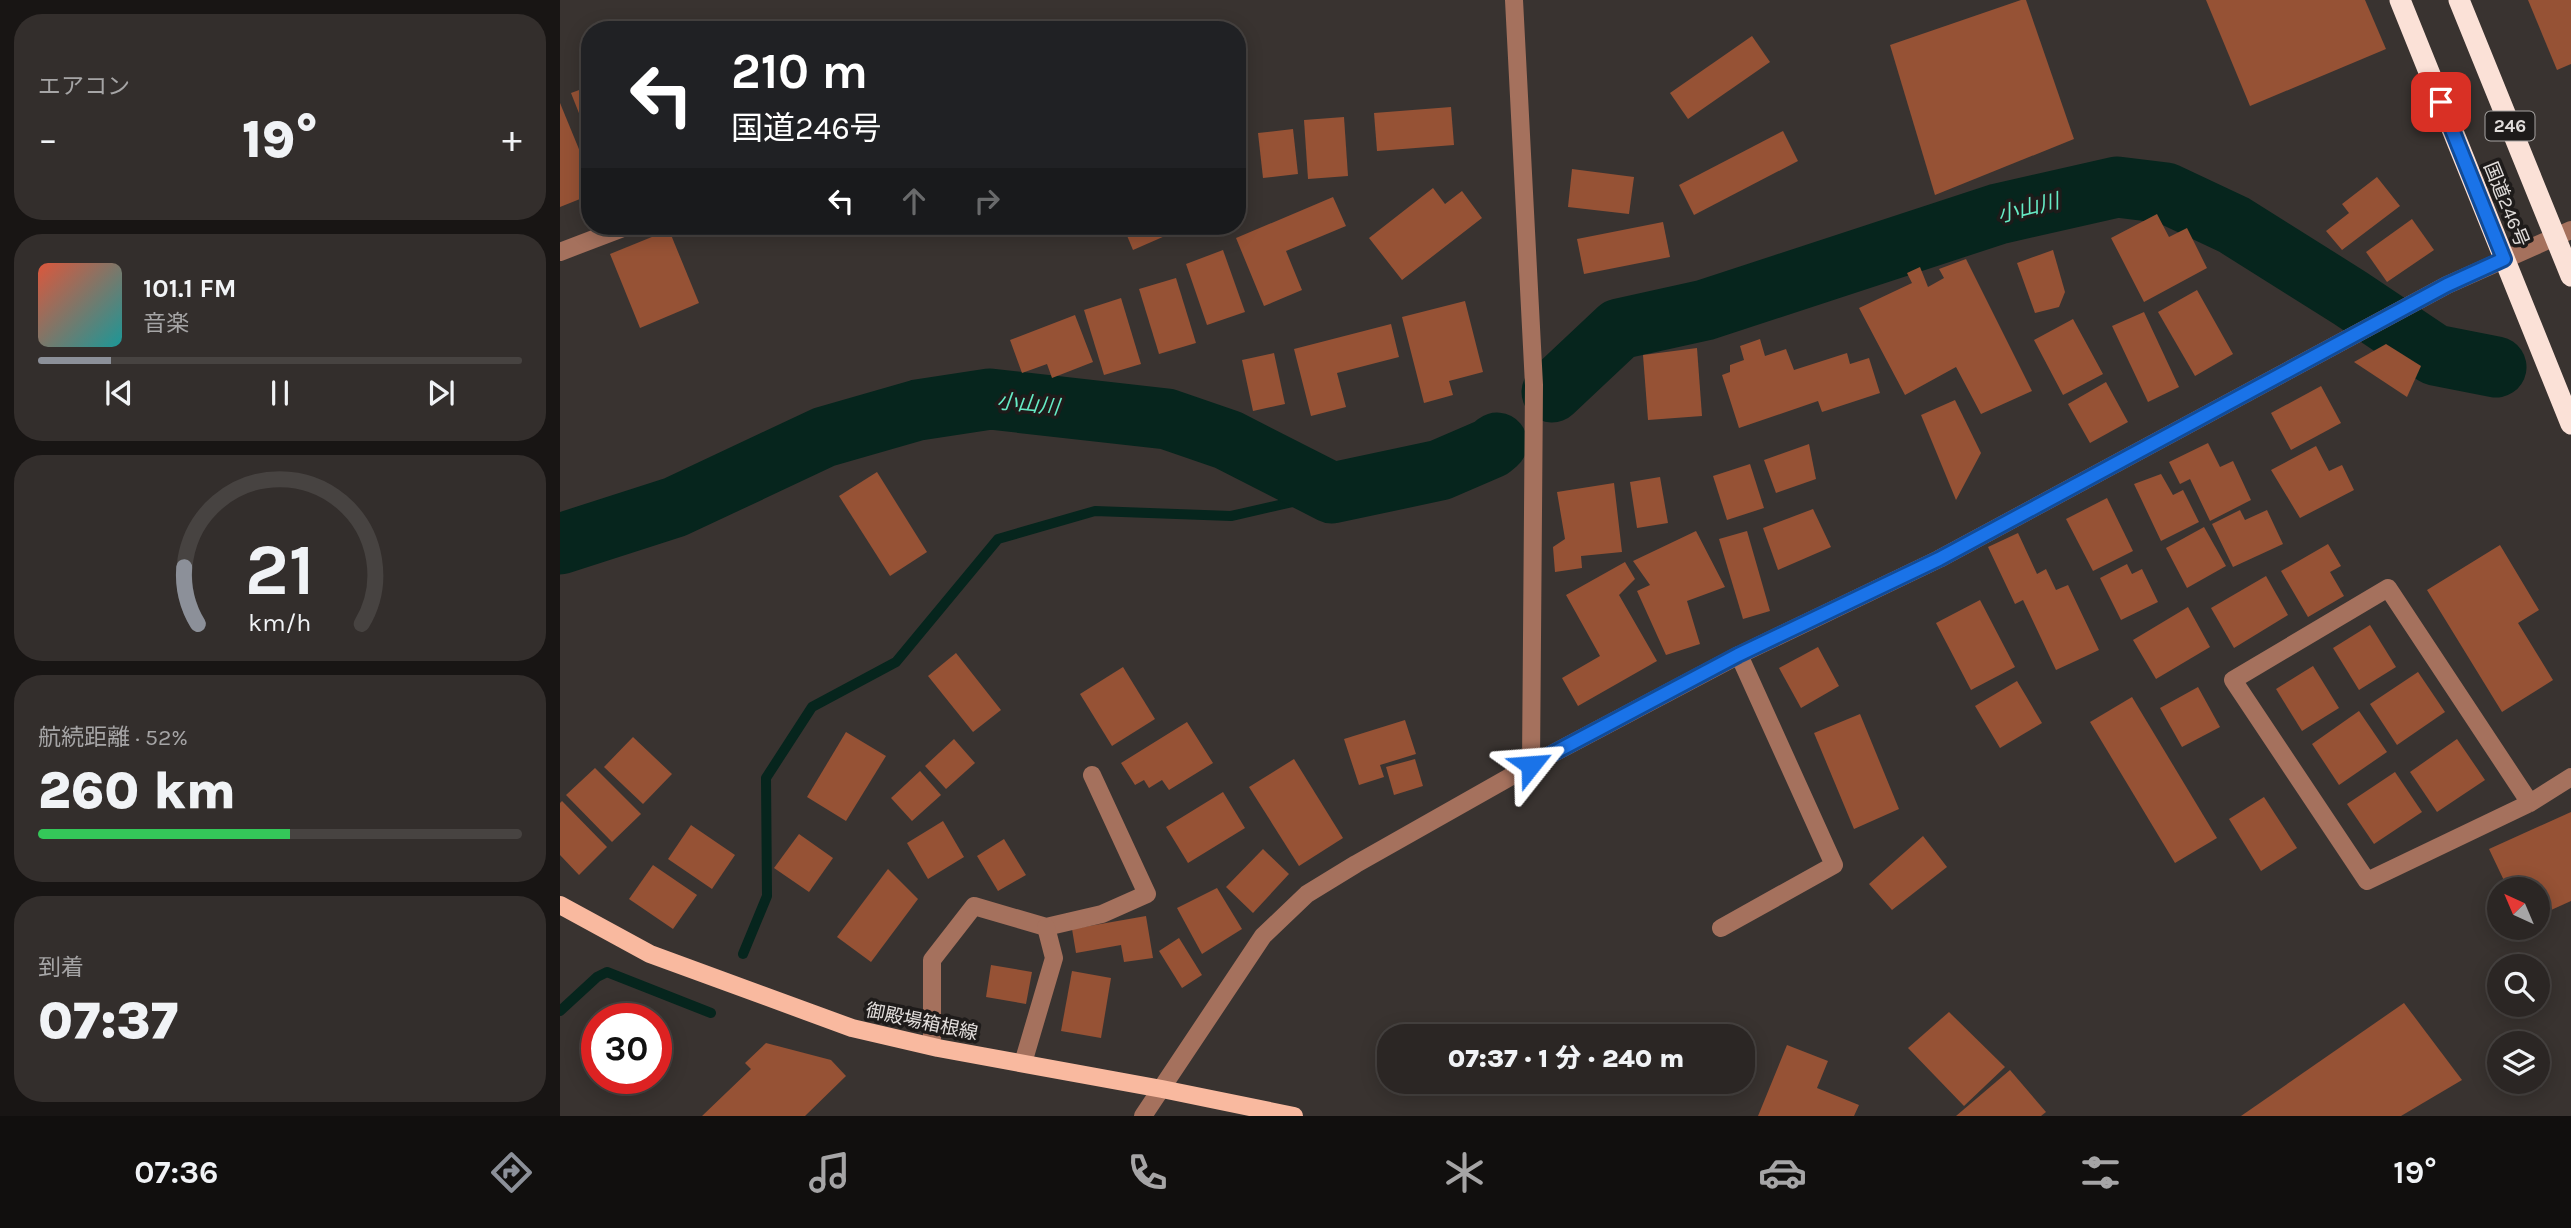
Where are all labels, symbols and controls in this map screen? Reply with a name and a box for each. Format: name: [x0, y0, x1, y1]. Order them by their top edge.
text: 210 m: [731, 43, 868, 100]
icon: left: [616, 49, 707, 140]
pin: [2411, 72, 2471, 132]
text: エアコン: [38, 73, 130, 100]
icon: arrive: [2422, 83, 2460, 121]
text: 19°: [242, 109, 318, 170]
text: 国道246号: [731, 110, 882, 147]
road number: 246: [2486, 112, 2534, 140]
text: −: [38, 117, 58, 162]
text: +: [502, 117, 522, 162]
street label: 国道246号: [2479, 159, 2533, 250]
icon: left: [822, 182, 860, 220]
icon: ahead: [895, 182, 933, 220]
icon: right: [968, 182, 1006, 220]
water label: 小山川: [1995, 188, 2063, 227]
text: 101.1 FM: [143, 273, 236, 304]
text: 音楽: [143, 310, 189, 337]
icon: previous: [100, 374, 138, 412]
icon: pause: [261, 374, 299, 412]
icon: next: [422, 374, 460, 412]
water label: 小山川: [995, 389, 1063, 419]
text: 21: [245, 527, 315, 612]
text: km/h: [248, 608, 312, 637]
text: 航続距離 · 52%: [38, 724, 188, 751]
position arrow: [1494, 728, 1568, 802]
text: 260 km: [38, 760, 236, 821]
north arrow: [2487, 877, 2550, 940]
map controls: [2487, 877, 2550, 1094]
text: 到着: [38, 954, 84, 981]
button: search: [2487, 954, 2550, 1017]
text: 07:37: [38, 990, 178, 1051]
street label: 御殿場箱根線: [864, 999, 980, 1045]
speed limit sign: 30: [581, 1003, 672, 1094]
button: layers: [2487, 1031, 2550, 1094]
text: 07:37 · 1 分 · 240 m: [1448, 1043, 1684, 1074]
icon: directions: [487, 1148, 536, 1197]
icon: music: [805, 1148, 854, 1197]
icon: phone: [1123, 1148, 1172, 1197]
icon: climate: [1440, 1148, 1489, 1197]
icon: car: [1758, 1148, 1807, 1197]
icon: filters: [2076, 1148, 2125, 1197]
text: 07:36: [134, 1154, 218, 1191]
text: 19°: [2393, 1154, 2437, 1191]

